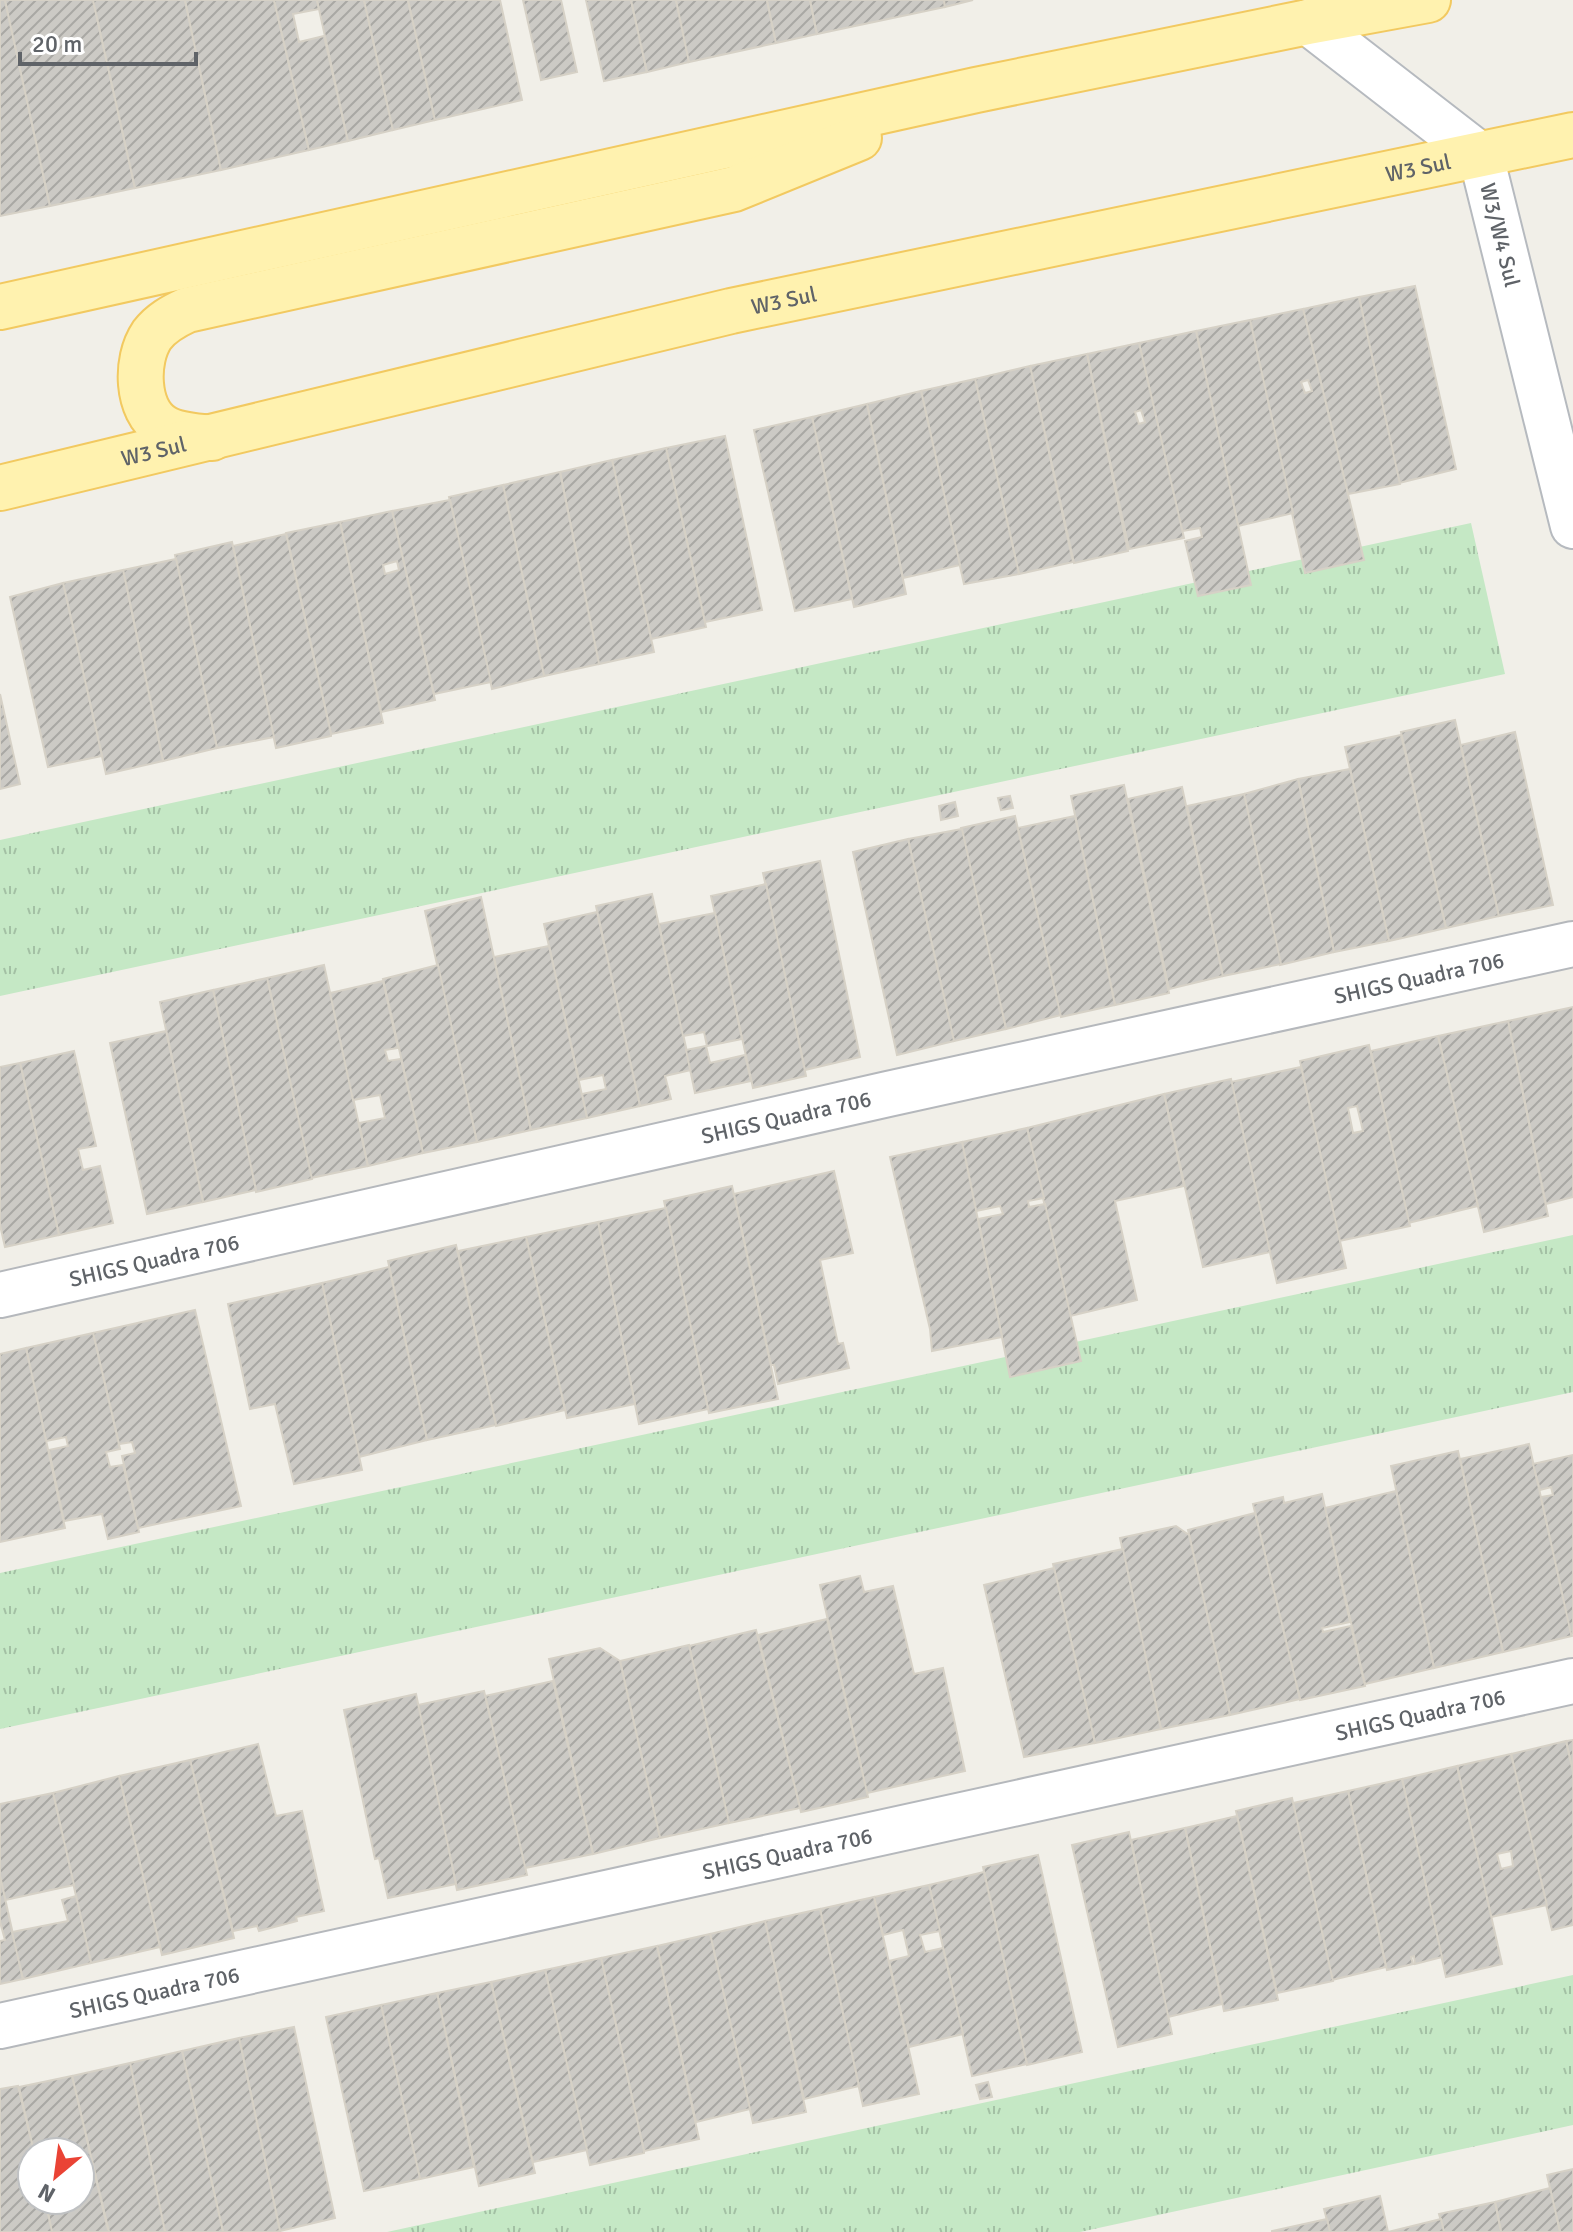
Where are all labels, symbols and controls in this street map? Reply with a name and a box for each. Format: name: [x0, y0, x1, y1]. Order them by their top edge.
scale bar: [20, 16, 196, 66]
text: 20 m: [32, 29, 82, 59]
street label: W3 Sul: [1383, 148, 1453, 188]
street label: W3/W4 Sul: [1474, 180, 1526, 290]
street label: W3 Sul: [749, 280, 819, 320]
street label: W3 Sul: [118, 430, 189, 472]
street label: SHIGS Quadra 706: [1331, 946, 1507, 1010]
street label: SHIGS Quadra 706: [699, 1085, 874, 1150]
street label: SHIGS Quadra 706: [67, 1228, 242, 1293]
street label: SHIGS Quadra 706: [1333, 1683, 1508, 1747]
street label: SHIGS Quadra 706: [700, 1822, 875, 1886]
street label: SHIGS Quadra 706: [67, 1961, 242, 2024]
north arrow: [16, 2136, 96, 2216]
text: N: [33, 2178, 60, 2209]

